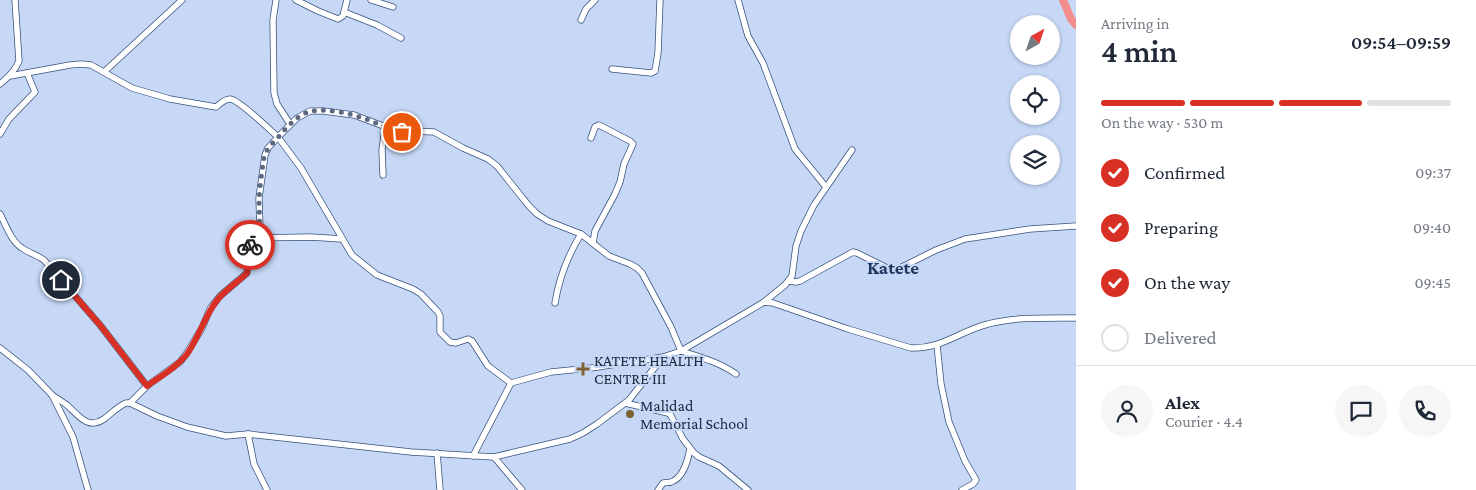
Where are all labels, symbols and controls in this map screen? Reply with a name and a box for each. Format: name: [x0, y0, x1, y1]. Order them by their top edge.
north arrow: [1010, 15, 1060, 65]
map controls: [1010, 15, 1060, 185]
text: Arriving in: [1101, 15, 1169, 32]
text: 09:54–09:59: [1351, 32, 1451, 53]
text: 4 min: [1101, 33, 1177, 69]
button: locate: [1010, 75, 1060, 125]
pin: [381, 111, 423, 153]
text: On the way · 530 m: [1101, 114, 1223, 131]
icon: bag: [388, 118, 416, 146]
button: layers: [1010, 135, 1060, 185]
icon: check: [1101, 159, 1129, 187]
text: Confirmed: [1144, 162, 1225, 183]
text: 09:37: [1415, 164, 1451, 181]
icon: check: [1101, 214, 1129, 242]
text: Preparing: [1144, 217, 1218, 238]
text: 09:40: [1413, 219, 1451, 236]
courier: [225, 220, 275, 270]
icon: bike: [236, 231, 264, 259]
district label: Katete: [867, 257, 919, 278]
pin: [40, 259, 82, 301]
icon: home: [47, 266, 75, 294]
icon: check: [1101, 269, 1129, 297]
text: On the way: [1144, 272, 1230, 293]
text: 09:45: [1415, 274, 1451, 291]
text: Delivered: [1144, 327, 1217, 348]
place label: KATETE HEALTH CENTRE III: [594, 352, 704, 387]
marker: KATETE HEALTH CENTRE III: [576, 362, 590, 376]
button: person: [1101, 385, 1153, 437]
button: chat: [1335, 385, 1387, 437]
button: phone: [1399, 385, 1451, 437]
text: Alex: [1165, 392, 1200, 413]
place label: Malidad Memorial School: [640, 397, 748, 432]
marker: Malidad Memorial School: [624, 408, 636, 420]
text: Courier · 4.4: [1165, 413, 1243, 430]

